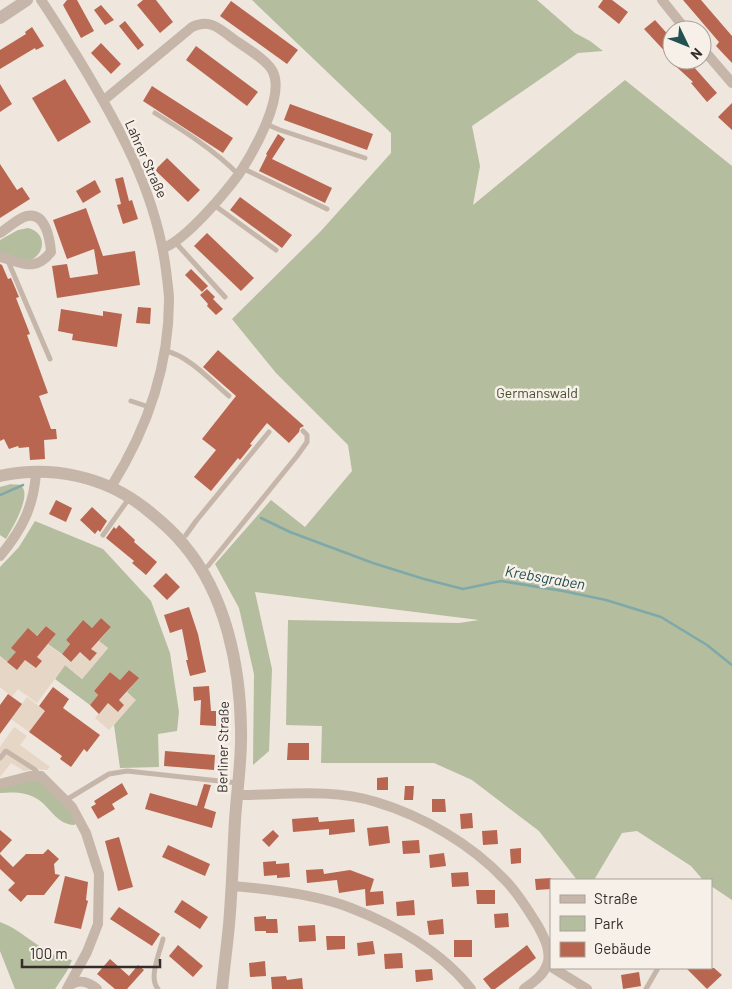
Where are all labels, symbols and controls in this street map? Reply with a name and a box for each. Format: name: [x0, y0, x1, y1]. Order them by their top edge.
north arrow: [662, 20, 712, 70]
text: N: [687, 45, 706, 63]
street label: Lahrer Straße: [122, 117, 171, 201]
park label: Germanswald: [496, 384, 578, 401]
water label: Krebsgraben: [504, 561, 587, 593]
street label: Berliner Straße: [213, 701, 232, 793]
legend: [550, 879, 712, 969]
text: Straße: [594, 889, 638, 907]
text: Park: [594, 914, 624, 932]
scale bar: [22, 936, 160, 968]
text: Gebäude: [594, 939, 651, 957]
text: 100 m: [30, 944, 68, 962]

